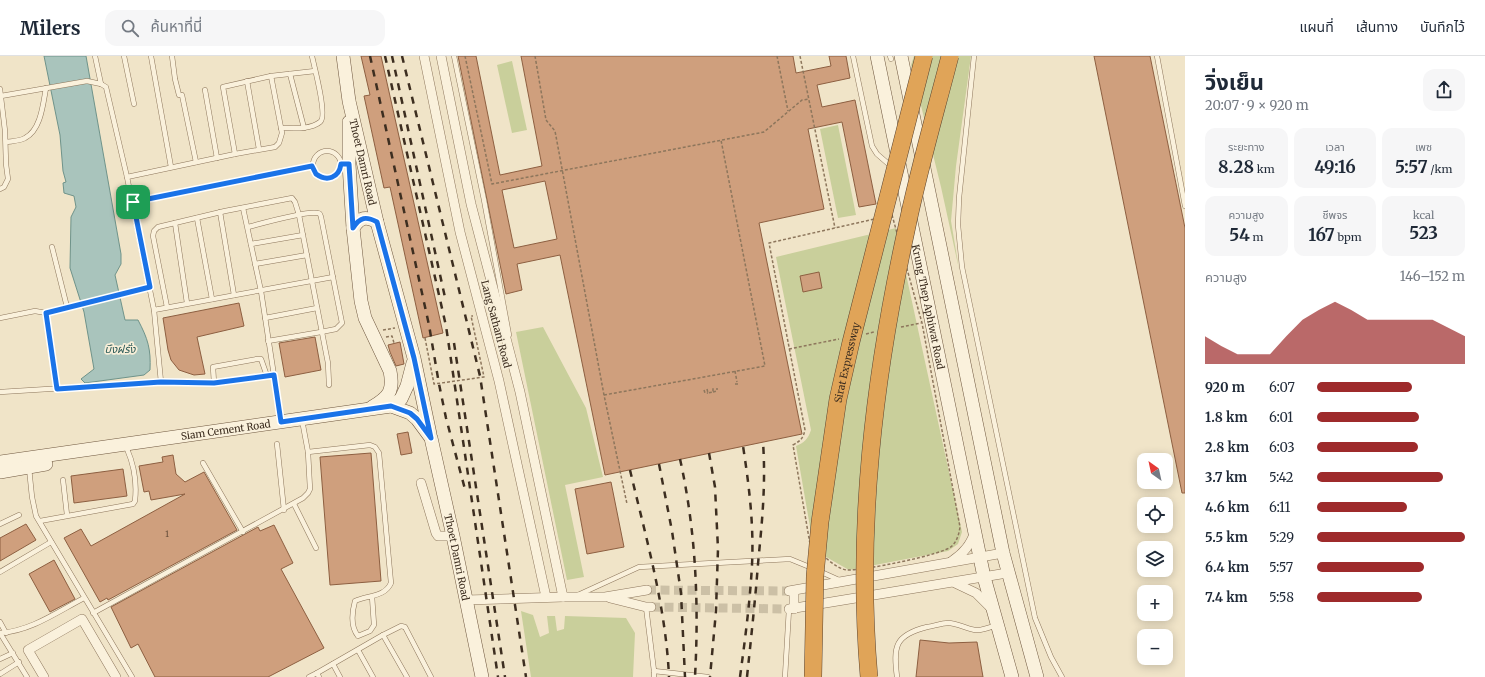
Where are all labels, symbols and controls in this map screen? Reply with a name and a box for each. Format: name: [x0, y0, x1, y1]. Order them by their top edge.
search box: [105, 10, 385, 46]
text: Milers: [20, 16, 81, 40]
icon: search: [119, 17, 141, 39]
text: ค้นหาที่นี่: [151, 17, 202, 36]
text: แผนที่: [1300, 18, 1334, 36]
text: เส้นทาง: [1356, 18, 1398, 36]
text: บันทึกไว้: [1420, 18, 1465, 36]
text: วิ่งเย็น: [1205, 68, 1264, 96]
button: share: [1423, 69, 1465, 111]
text: 20:07 · 9 × 920 m: [1205, 97, 1309, 114]
street label: Thoet Damri Road: [347, 117, 379, 207]
text: ระยะทาง: [1228, 140, 1265, 154]
text: เวลา: [1325, 140, 1345, 154]
text: เพซ: [1415, 140, 1432, 154]
text: 8.28: [1218, 156, 1254, 178]
text: 49:16: [1314, 156, 1356, 178]
text: 5:57: [1395, 156, 1428, 178]
text: km: [1254, 162, 1275, 176]
text: /km: [1428, 162, 1452, 176]
pin: [116, 185, 150, 219]
icon: arrive: [122, 191, 144, 213]
text: ความสูง: [1229, 208, 1264, 222]
text: ชีพจร: [1323, 208, 1347, 222]
text: kcal: [1413, 208, 1434, 222]
text: 523: [1409, 222, 1438, 244]
text: 54: [1229, 224, 1250, 246]
text: 167: [1308, 224, 1335, 246]
text: m: [1250, 230, 1263, 244]
text: bpm: [1335, 230, 1362, 244]
street label: Krung Thep Aphiwat Road: [909, 243, 948, 370]
text: 146–152 m: [1400, 268, 1465, 285]
text: ความสูง: [1205, 269, 1247, 286]
street label: Lang Sathani Road: [478, 279, 514, 369]
street label: Sirat Expressway: [831, 321, 862, 404]
water label: บึงฝรั่ง: [105, 342, 137, 356]
text: 920 m: [1205, 379, 1245, 396]
text: 6:07: [1269, 379, 1295, 396]
text: 1.8 km: [1205, 409, 1248, 426]
text: 6:01: [1269, 409, 1293, 426]
street label: Siam Cement Road: [180, 417, 271, 443]
text: 2.8 km: [1205, 439, 1249, 456]
text: 6:03: [1269, 439, 1295, 456]
north arrow: [1137, 453, 1173, 489]
map controls: [1137, 453, 1173, 665]
text: 3.7 km: [1205, 469, 1247, 486]
text: 5:42: [1269, 469, 1294, 486]
button: locate: [1137, 497, 1173, 533]
text: 4.6 km: [1205, 499, 1249, 516]
text: 6:11: [1269, 499, 1290, 516]
street label: Thoet Damri Road: [442, 512, 473, 602]
house number: 1: [165, 529, 169, 539]
text: 5.5 km: [1205, 529, 1248, 546]
text: 5:29: [1269, 529, 1294, 546]
button: layers: [1137, 541, 1173, 577]
text: 6.4 km: [1205, 559, 1249, 576]
text: 5:57: [1269, 559, 1293, 576]
button: +: [1137, 585, 1173, 621]
text: 7.4 km: [1205, 589, 1248, 606]
text: 5:58: [1269, 589, 1294, 606]
button: −: [1137, 629, 1173, 665]

